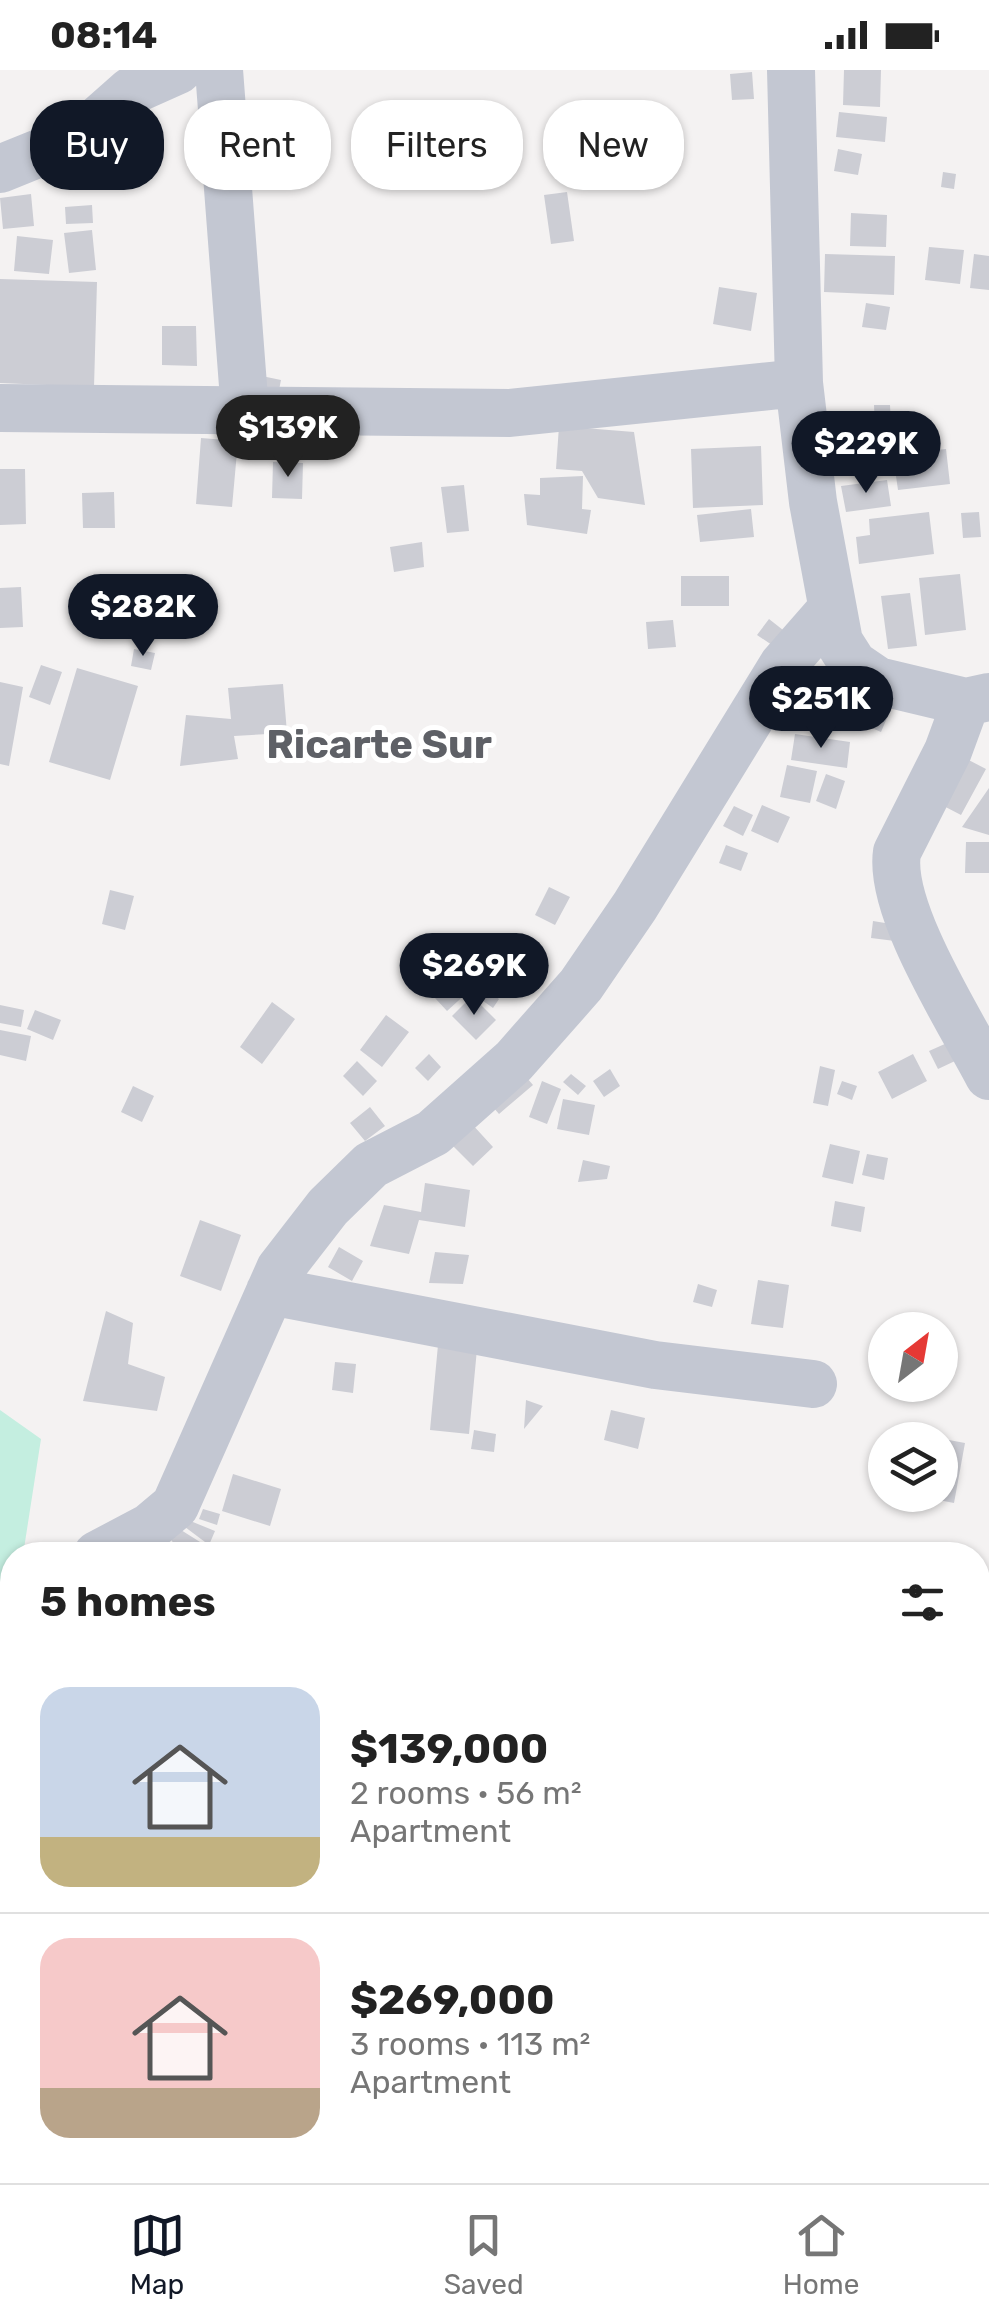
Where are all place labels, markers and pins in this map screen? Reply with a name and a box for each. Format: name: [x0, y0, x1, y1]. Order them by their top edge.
pin: $139K: [218, 395, 358, 480]
pin: $229K: [796, 411, 936, 496]
pin: $282K: [73, 574, 213, 659]
pin: $251K: [751, 666, 891, 751]
pin: $269K: [404, 933, 544, 1018]

